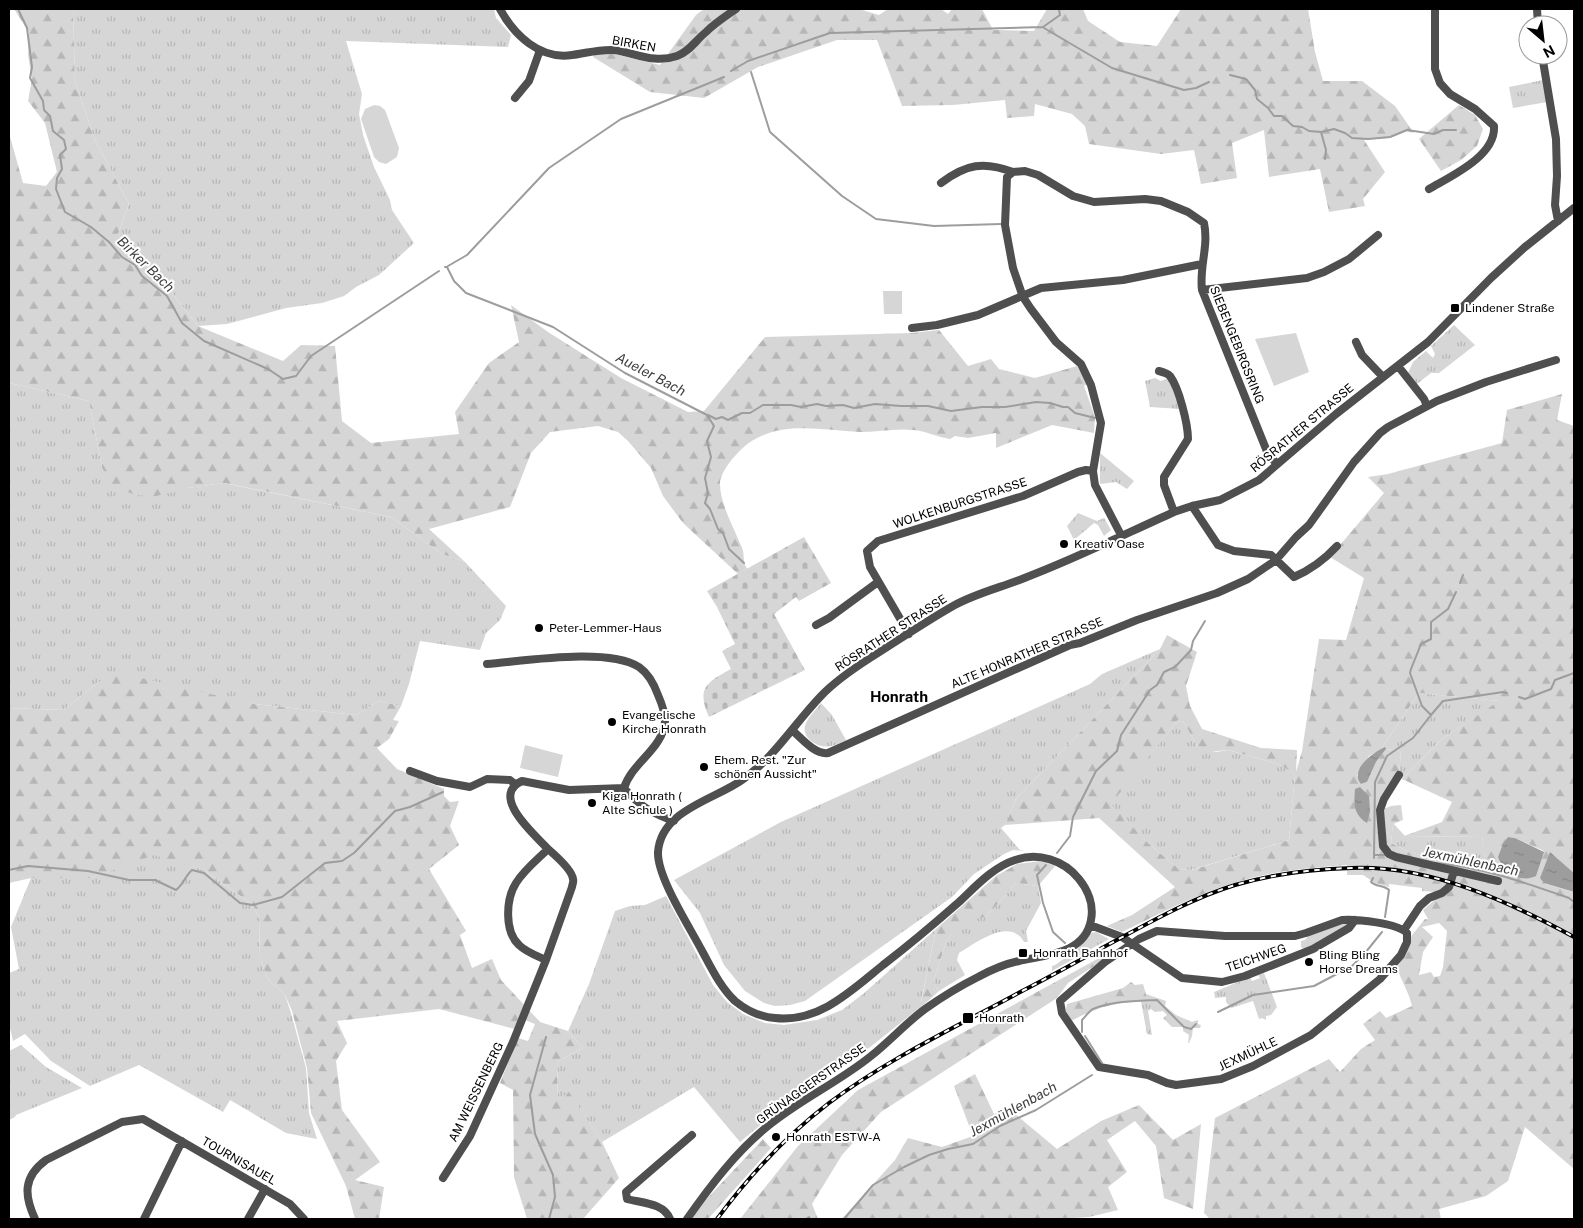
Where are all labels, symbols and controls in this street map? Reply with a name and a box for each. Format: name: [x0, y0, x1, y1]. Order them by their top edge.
north arrow: [1518, 15, 1568, 65]
street label: BIRKEN: [611, 33, 657, 55]
text: N: [1541, 42, 1558, 61]
water label: Birker Bach: [114, 233, 178, 295]
street label: SIEBENGEBIRGSRING: [1207, 284, 1267, 406]
place label: Lindener Straße: [1465, 301, 1555, 315]
marker: Lindener Straße: [1449, 302, 1461, 314]
water label: Aueler Bach: [613, 349, 689, 399]
street label: RÖSRATHER STRASSE: [1248, 381, 1356, 475]
street label: WOLKENBURGSTRASSE: [891, 475, 1029, 531]
place label: Kreativ Oase: [1074, 537, 1145, 551]
marker: Kreativ Oase: [1058, 538, 1070, 550]
street label: RÖSRATHER STRASSE: [833, 592, 949, 674]
street label: ALTE HONRATHER STRASSE: [949, 614, 1105, 692]
place label: Peter-Lemmer-Haus: [549, 621, 662, 635]
marker: Peter-Lemmer-Haus: [533, 622, 545, 634]
district label: Honrath: [870, 688, 928, 705]
place label: Evangelische Kirche Honrath: [622, 708, 706, 736]
marker: Evangelische Kirche Honrath: [606, 716, 618, 728]
place label: Ehem. Rest. "Zur schönen Aussicht": [714, 753, 817, 781]
marker: Ehem. Rest. "Zur schönen Aussicht": [698, 761, 710, 773]
place label: Kiga Honrath ( Alte Schule ): [602, 789, 682, 817]
marker: Kiga Honrath ( Alte Schule ): [586, 797, 598, 809]
water label: Jexmühlenbach: [1422, 843, 1520, 879]
street label: TEICHWEG: [1224, 941, 1288, 975]
place label: Honrath Bahnhof: [1033, 946, 1128, 960]
marker: Honrath Bahnhof: [1017, 947, 1029, 959]
place label: Bling Bling Horse Dreams: [1319, 948, 1398, 976]
marker: Bling Bling Horse Dreams: [1303, 956, 1315, 968]
marker: Honrath: [961, 1011, 975, 1025]
place label: Honrath: [979, 1011, 1024, 1025]
street label: JEXMÜHLE: [1216, 1034, 1280, 1074]
street label: AM WEISSENBERG: [446, 1040, 506, 1144]
street label: GRÜNAGGERSTRASSE: [754, 1041, 868, 1127]
water label: Jexmühlenbach: [967, 1078, 1060, 1140]
place label: Honrath ESTW-A: [786, 1130, 881, 1144]
marker: Honrath ESTW-A: [770, 1131, 782, 1143]
street label: TOURNISAUEL: [199, 1134, 279, 1188]

